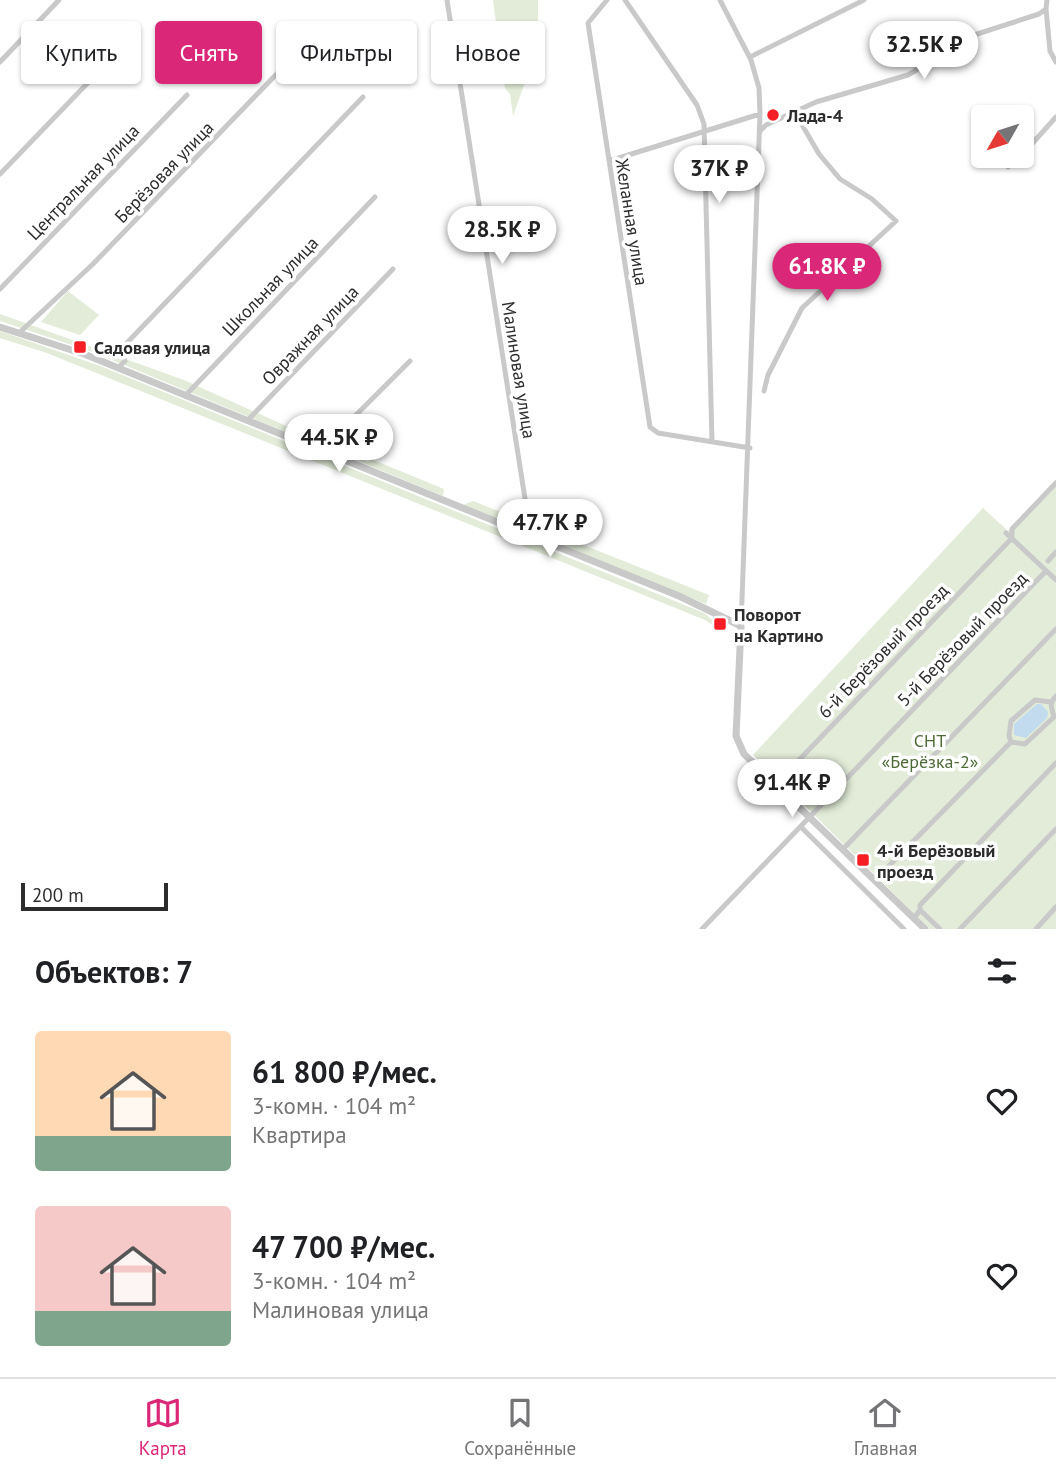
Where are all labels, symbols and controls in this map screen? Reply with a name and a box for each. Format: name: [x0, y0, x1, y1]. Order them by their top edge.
chip: Купить: [21, 21, 141, 84]
chip: Снять: [155, 21, 262, 84]
chip: Фильтры: [276, 21, 417, 84]
chip: Новое: [431, 21, 545, 84]
pin: 32.5K ₽: [859, 22, 989, 81]
text: 32.5K ₽: [885, 29, 963, 58]
place label: Лада-4: [786, 104, 843, 127]
north arrow: [971, 105, 1034, 168]
map controls: [971, 105, 1034, 168]
marker: Лада-4: [765, 107, 781, 123]
street label: Берёзовая улица: [110, 116, 218, 228]
street label: Центральная улица: [22, 119, 144, 245]
pin: 37K ₽: [670, 146, 768, 205]
text: 37K ₽: [690, 153, 748, 182]
street label: Желанная улица: [610, 156, 653, 287]
pin: 28.5K ₽: [437, 206, 567, 266]
text: 28.5K ₽: [463, 214, 541, 243]
street label: Школьная улица: [217, 232, 323, 340]
pin: 61.8K ₽: [762, 244, 892, 303]
text: 61.8K ₽: [788, 251, 866, 280]
street label: Овражная улица: [257, 280, 363, 390]
street label: Малиновая улица: [497, 300, 541, 440]
place label: Садовая улица: [94, 336, 210, 359]
marker: Садовая улица: [72, 339, 88, 355]
pin: 44.5K ₽: [274, 414, 404, 474]
text: 44.5K ₽: [300, 422, 378, 451]
pin: 47.7K ₽: [485, 500, 615, 559]
text: 47.7K ₽: [513, 507, 587, 536]
street label: 5-й Берёзовый проезд: [892, 567, 1032, 711]
street label: 6-й Берёзовый проезд: [813, 579, 953, 723]
place label: Поворот на Картино: [734, 603, 824, 647]
marker: Поворот на Картино: [712, 616, 728, 632]
park label: СНТ «Берёзка-2»: [882, 729, 978, 773]
pin: 91.4K ₽: [727, 760, 857, 819]
text: 91.4K ₽: [753, 767, 831, 796]
place label: 4-й Берёзовый проезд: [877, 839, 995, 883]
marker: 4-й Берёзовый проезд: [855, 852, 871, 868]
scale bar: [21, 880, 168, 912]
text: 200 m: [32, 883, 84, 907]
text: Объектов: 7: [35, 952, 193, 991]
icon: filters: [983, 952, 1021, 990]
text: 61 800 ₽/мес.: [252, 1052, 437, 1091]
icon: home: [91, 1059, 175, 1143]
icon: heart: [983, 1082, 1021, 1120]
text: 3-комн. · 104 m²: [252, 1091, 416, 1120]
text: Квартира: [252, 1120, 347, 1149]
text: 47 700 ₽/мес.: [252, 1227, 435, 1266]
icon: home: [91, 1234, 175, 1318]
icon: heart: [983, 1257, 1021, 1295]
text: 3-комн. · 104 m²: [252, 1266, 416, 1295]
text: Малиновая улица: [252, 1295, 429, 1324]
tab: Карта: [139, 1394, 187, 1460]
tab: Сохранённые: [464, 1394, 576, 1460]
tab: Главная: [854, 1394, 917, 1460]

